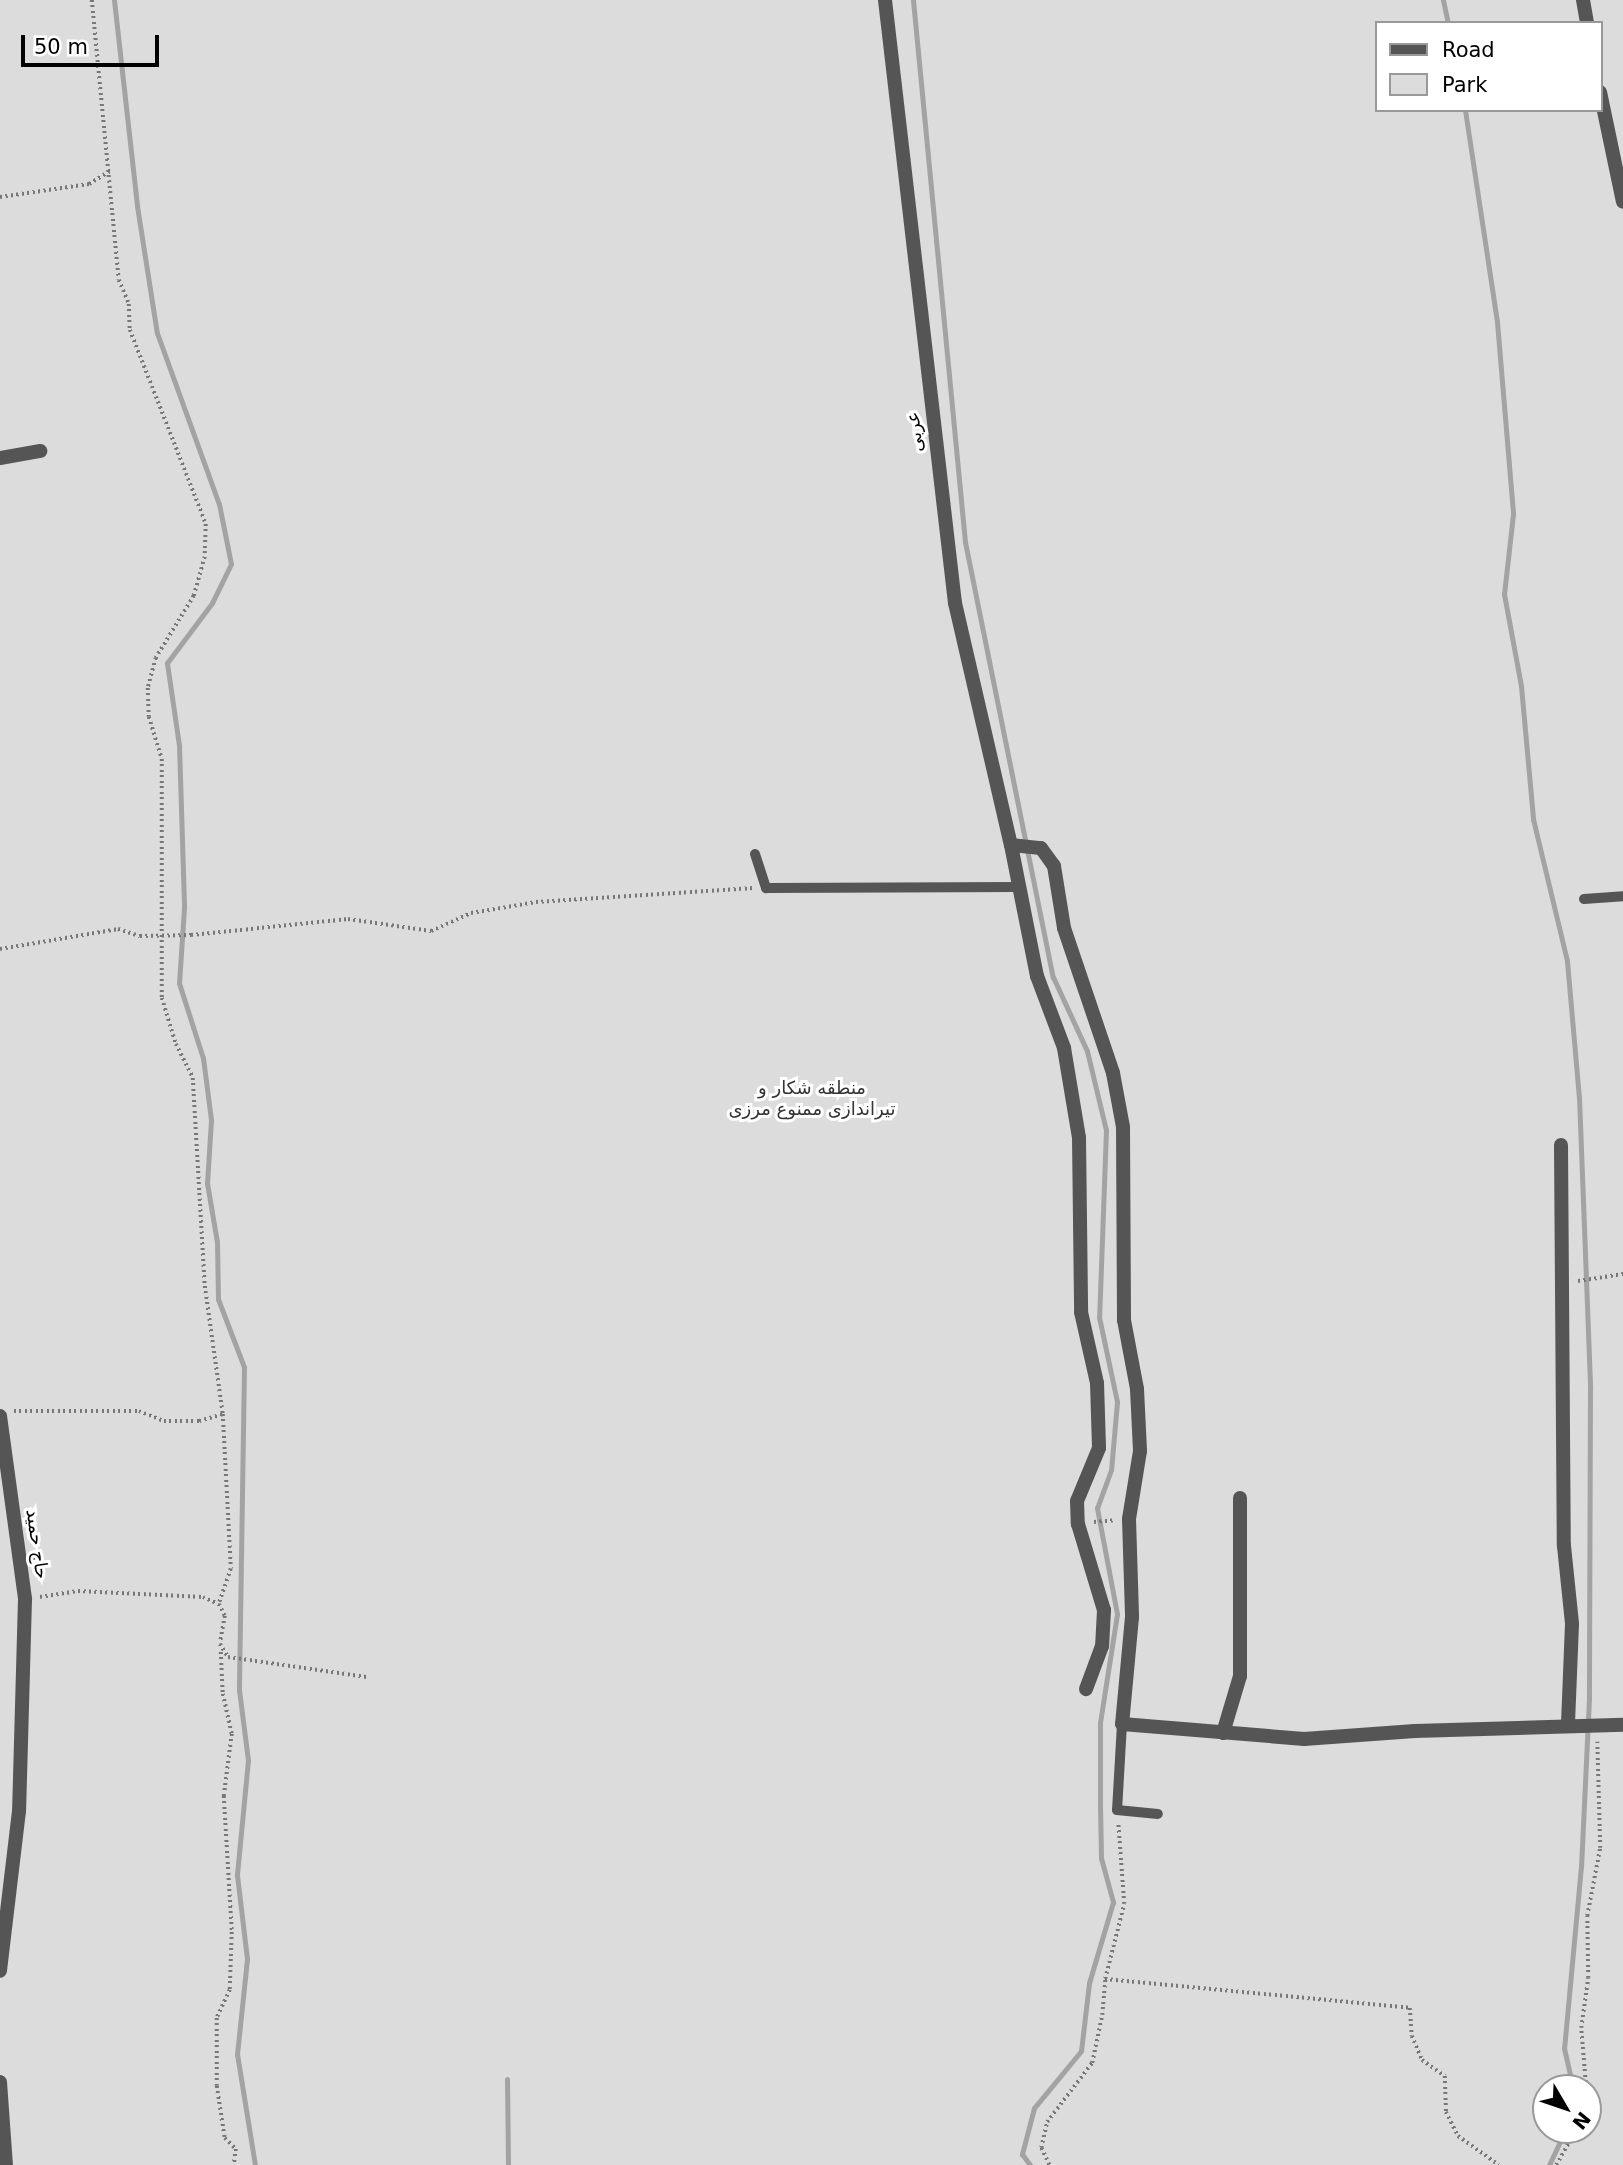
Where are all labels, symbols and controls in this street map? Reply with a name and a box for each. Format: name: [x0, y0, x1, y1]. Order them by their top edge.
scale bar: [24, 21, 163, 65]
legend: [1374, 21, 1602, 112]
text: 50 m: [34, 35, 88, 59]
text: Road: [1442, 38, 1495, 62]
text: Park: [1442, 73, 1487, 97]
street label: عربی: [902, 410, 928, 454]
park label: منطقه شکار و تیراندازی ممنوع مرزی: [729, 1078, 895, 1120]
street label: حاج حمید: [21, 1508, 53, 1580]
north arrow: [1532, 2074, 1602, 2144]
text: N: [1568, 2108, 1595, 2134]

